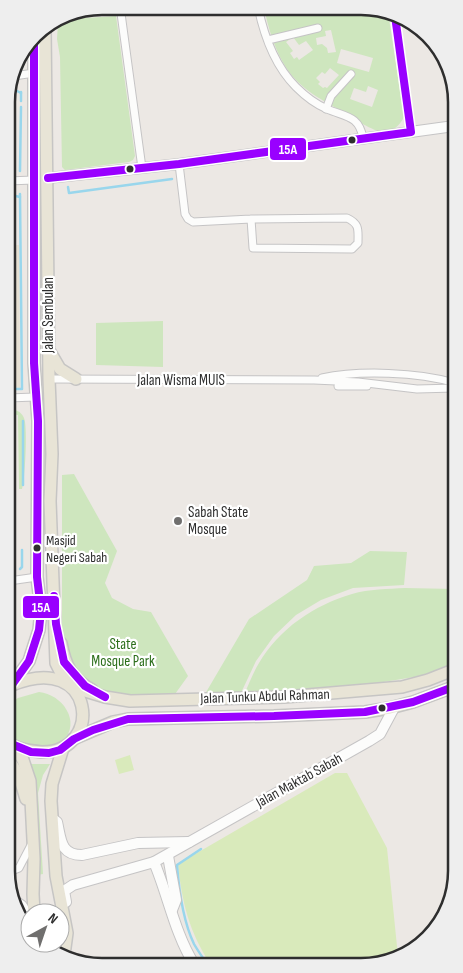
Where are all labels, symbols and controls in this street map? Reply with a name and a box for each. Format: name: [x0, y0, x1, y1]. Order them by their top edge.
unlabelled marker: [347, 135, 357, 145]
line badge: 15A: [269, 137, 307, 161]
text: 15A: [279, 141, 297, 158]
unlabelled marker: [125, 164, 135, 174]
street label: Jalan Sembulan: [39, 277, 58, 354]
street label: Jalan Wisma MUIS: [136, 371, 225, 390]
place label: Sabah State Mosque: [188, 503, 248, 539]
marker: Sabah State Mosque: [172, 515, 184, 527]
place label: Masjid Negeri Sabah: [46, 532, 107, 566]
marker: Masjid Negeri Sabah: [32, 543, 42, 553]
line badge: 15A: [22, 595, 60, 619]
text: 15A: [32, 599, 50, 616]
park label: State Mosque Park: [91, 635, 155, 671]
street label: Jalan Tunku Abdul Rahman: [199, 685, 330, 708]
unlabelled marker: [377, 703, 387, 713]
street label: Jalan Maktab Sabah: [252, 749, 346, 813]
north arrow: [20, 903, 70, 953]
text: N: [45, 910, 61, 927]

